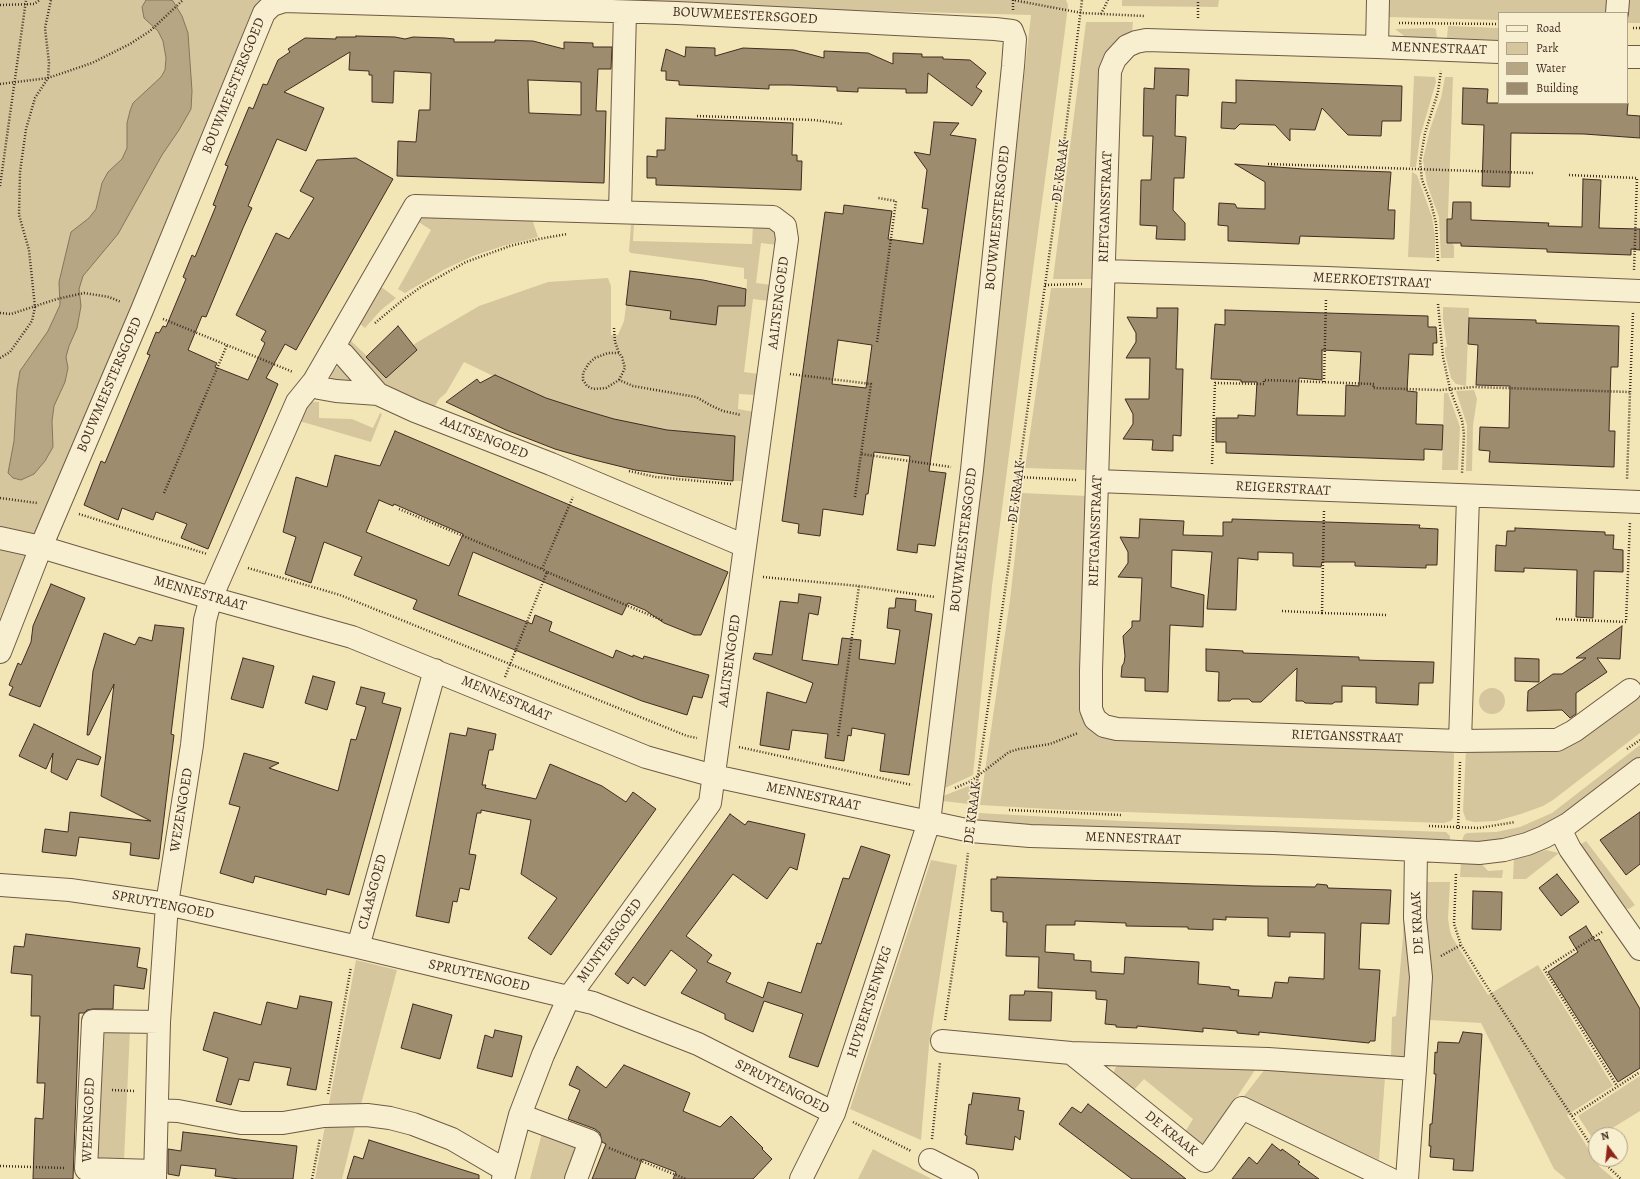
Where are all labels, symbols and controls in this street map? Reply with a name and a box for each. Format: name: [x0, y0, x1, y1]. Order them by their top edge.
street label: BOUWMEESTERSGOED: [672, 4, 818, 28]
legend: [1498, 12, 1628, 104]
street label: BOUWMEESTERSGOED: [199, 15, 269, 157]
text: Road: [1536, 20, 1561, 36]
street label: MENNESTRAAT: [1391, 39, 1487, 59]
text: Park: [1536, 40, 1559, 56]
text: Water: [1536, 60, 1566, 76]
text: Building: [1536, 80, 1578, 96]
street label: DE KRAAK: [1049, 139, 1073, 203]
street label: BOUWMEESTERSGOED: [982, 145, 1014, 291]
street label: RIETGANSSTRAAT: [1096, 151, 1116, 263]
street label: AALTSENGOED: [765, 256, 793, 350]
street label: MEERKOETSTRAAT: [1312, 270, 1432, 292]
street label: BOUWMEESTERSGOED: [74, 315, 146, 455]
street label: AALTSENGOED: [438, 413, 530, 463]
street label: DE KRAAK: [1005, 460, 1029, 524]
street label: BOUWMEESTERSGOED: [947, 467, 981, 613]
street label: RIETGANSSTRAAT: [1086, 475, 1106, 587]
street label: REIGERSTRAAT: [1235, 478, 1331, 500]
street label: MENNESTRAAT: [152, 573, 248, 615]
street label: AALTSENGOED: [715, 614, 745, 708]
street label: MENNESTRAAT: [459, 673, 553, 725]
street label: RIETGANSSTRAAT: [1291, 727, 1403, 747]
street label: WEZENGOED: [167, 767, 197, 853]
street label: MENNESTRAAT: [764, 779, 862, 815]
street label: DE KRAAK: [961, 781, 985, 845]
street label: MENNESTRAAT: [1085, 829, 1181, 849]
street label: CLAASGOED: [355, 853, 391, 931]
street label: SPRUYTENGOED: [111, 887, 215, 923]
street label: DE KRAAK: [1408, 891, 1428, 955]
street label: MUNTERSGOED: [574, 896, 646, 986]
street label: HUYBERTSENWEG: [844, 944, 896, 1060]
street label: SPRUYTENGOED: [427, 956, 531, 996]
street label: SPRUYTENGOED: [732, 1056, 832, 1118]
street label: WEZENGOED: [79, 1077, 99, 1163]
street label: DE KRAAK: [1141, 1108, 1201, 1160]
north arrow: [1588, 1127, 1628, 1167]
text: N: [1599, 1128, 1611, 1144]

